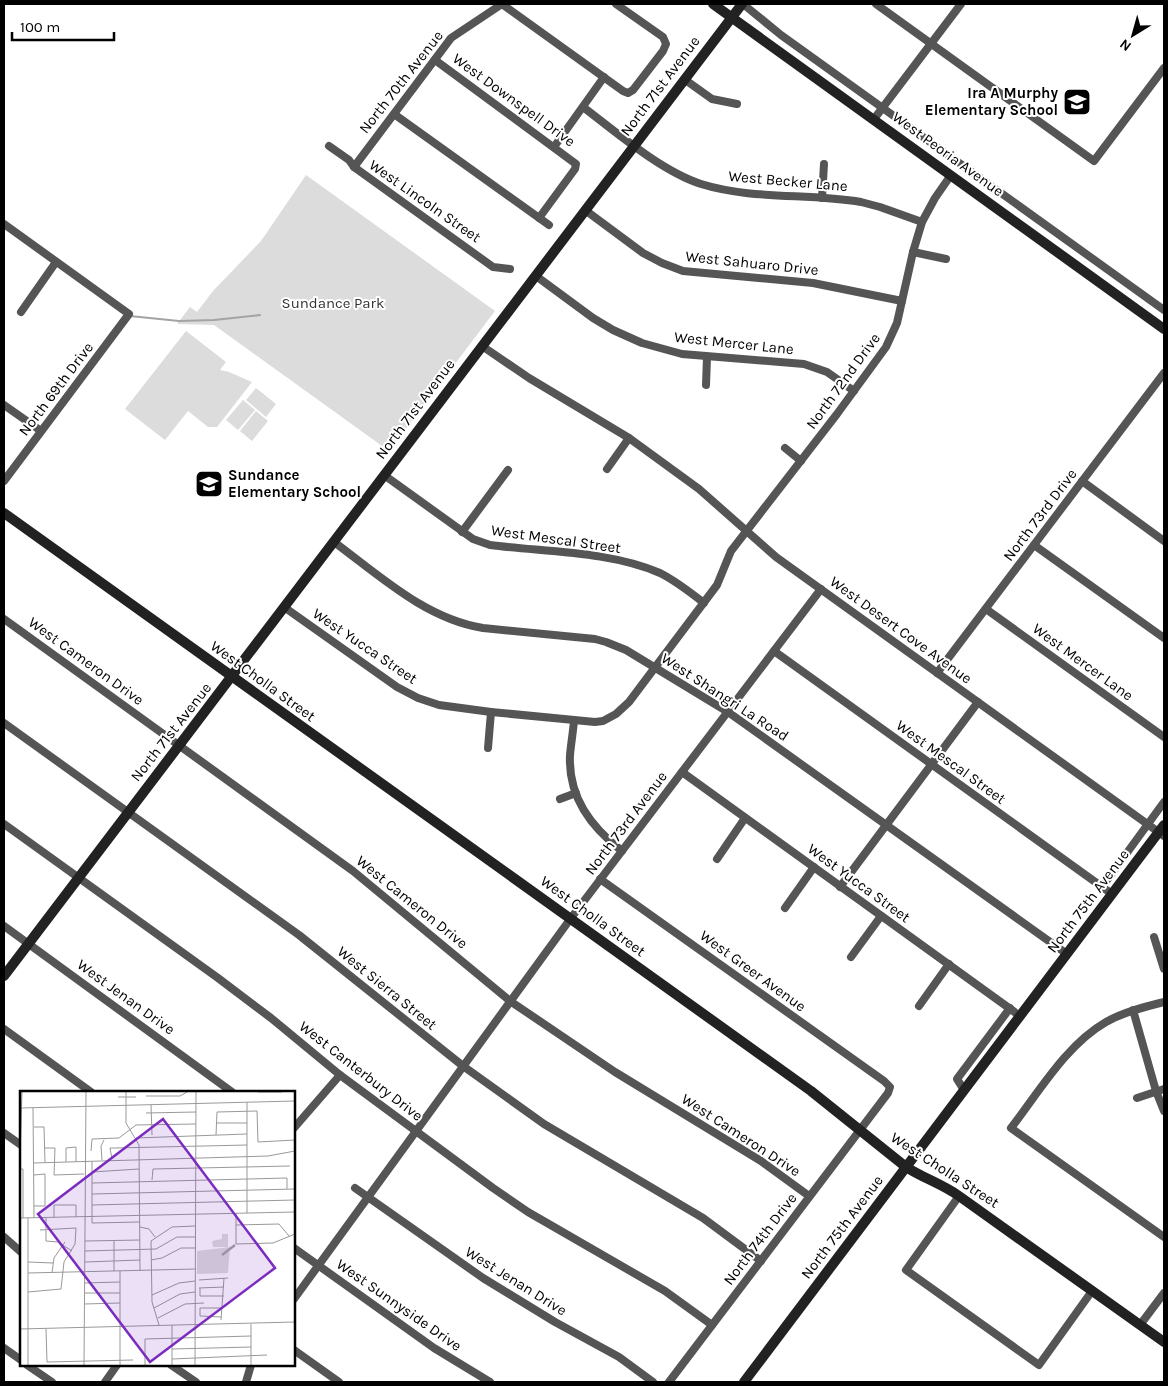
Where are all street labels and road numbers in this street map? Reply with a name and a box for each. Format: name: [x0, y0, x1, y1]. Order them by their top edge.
street label: North 70th Avenue: [355, 27, 447, 137]
street label: North 71st Avenue: [617, 32, 703, 140]
street label: West Downspell Drive: [449, 49, 579, 151]
street label: West Peoria Avenue: [889, 108, 1007, 200]
street label: West Lincoln Street: [366, 156, 485, 246]
street label: West Becker Lane: [728, 167, 848, 195]
street label: West Sahuaro Drive: [685, 247, 819, 279]
street label: West Mercer Lane: [673, 328, 795, 358]
street label: North 72nd Drive: [802, 329, 884, 433]
street label: North 69th Drive: [15, 339, 97, 439]
street label: North 71st Avenue: [372, 355, 458, 463]
street label: North 73rd Drive: [999, 465, 1081, 565]
street label: West Mescal Street: [490, 521, 622, 557]
street label: West Desert Cove Avenue: [827, 572, 975, 688]
street label: West Yucca Street: [309, 604, 421, 688]
street label: West Cameron Drive: [25, 613, 147, 709]
street label: West Mercer Lane: [1029, 619, 1137, 705]
street label: West Cholla Street: [207, 637, 319, 725]
street label: West Shangri La Road: [658, 649, 792, 745]
street label: North 71st Avenue: [127, 679, 215, 785]
street label: West Mescal Street: [893, 716, 1010, 808]
street label: North 73rd Avenue: [581, 768, 671, 878]
street label: West Yucca Street: [804, 840, 914, 926]
street label: North 75th Avenue: [1043, 846, 1133, 956]
street label: West Cameron Drive: [353, 852, 471, 952]
street label: West Cholla Street: [537, 872, 649, 960]
street label: West Greer Avenue: [697, 927, 809, 1015]
street label: West Sierra Street: [334, 942, 441, 1034]
street label: West Jenan Drive: [74, 955, 178, 1039]
street label: West Canterbury Drive: [296, 1017, 426, 1125]
street label: West Cameron Drive: [678, 1090, 804, 1180]
street label: West Cholla Street: [887, 1128, 1003, 1212]
street label: North 75th Avenue: [797, 1172, 887, 1282]
street label: North 74th Drive: [719, 1189, 801, 1289]
street label: West Jenan Drive: [462, 1243, 570, 1319]
street label: West Sunnyside Drive: [333, 1255, 465, 1355]

